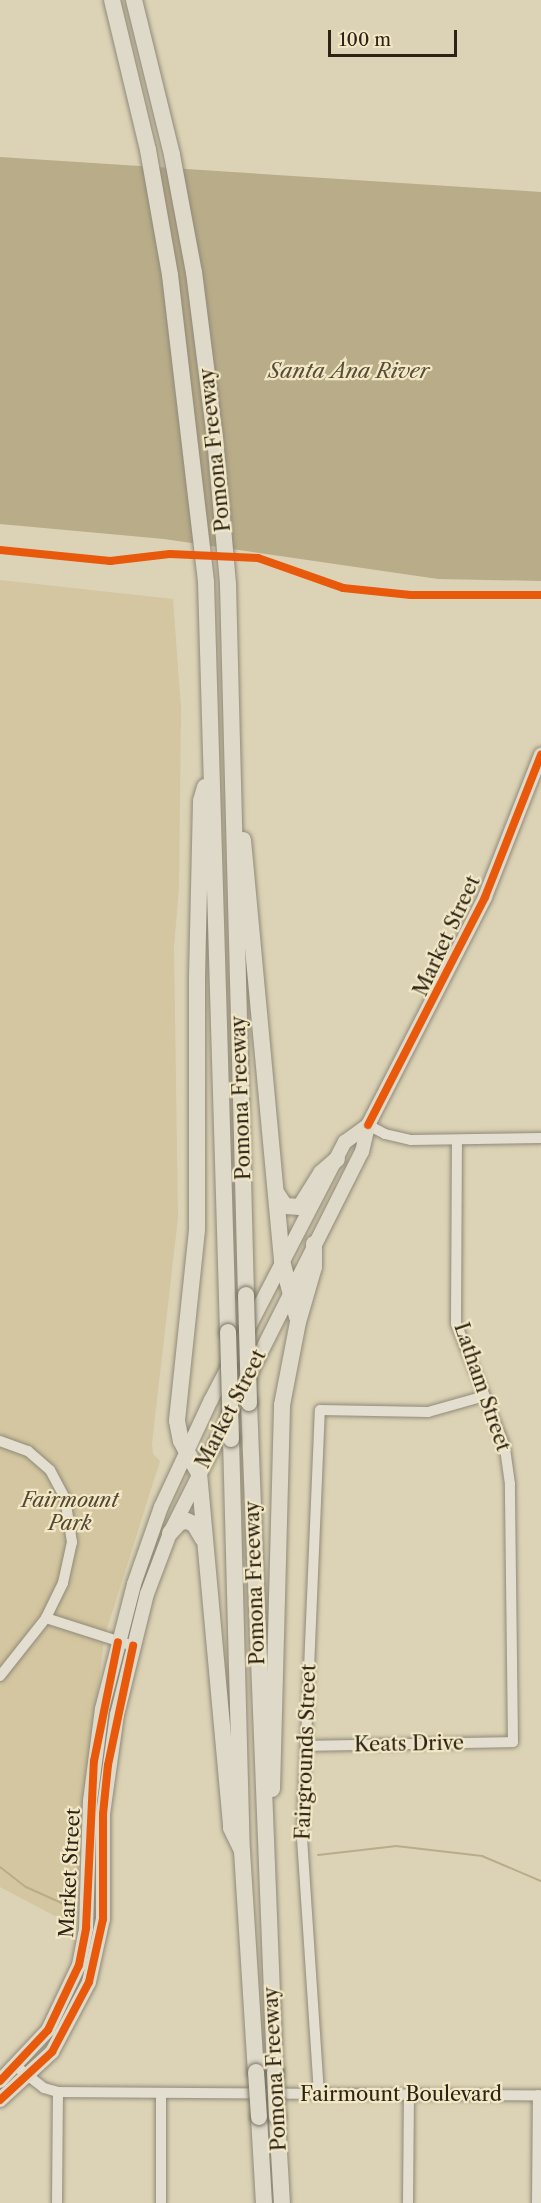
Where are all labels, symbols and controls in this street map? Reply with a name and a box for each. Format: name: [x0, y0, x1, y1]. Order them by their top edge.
scale bar: [331, 18, 460, 56]
text: 100 m: [339, 29, 391, 51]
water label: Santa Ana River: [268, 358, 430, 384]
street label: Pomona Freeway: [194, 367, 236, 533]
street label: Market Street: [409, 872, 485, 1000]
street label: Pomona Freeway: [226, 1015, 256, 1181]
street label: Latham Street: [449, 1320, 515, 1454]
street label: Market Street: [191, 1346, 271, 1472]
park label: Fairmount Park: [21, 1489, 119, 1536]
street label: Pomona Freeway: [240, 1500, 270, 1666]
street label: Fairgrounds Street: [291, 1664, 321, 1840]
street label: Keats Drive: [354, 1731, 464, 1757]
street label: Market Street: [55, 1807, 85, 1939]
street label: Pomona Freeway: [259, 1986, 291, 2152]
street label: Fairmount Boulevard: [300, 2082, 502, 2106]

